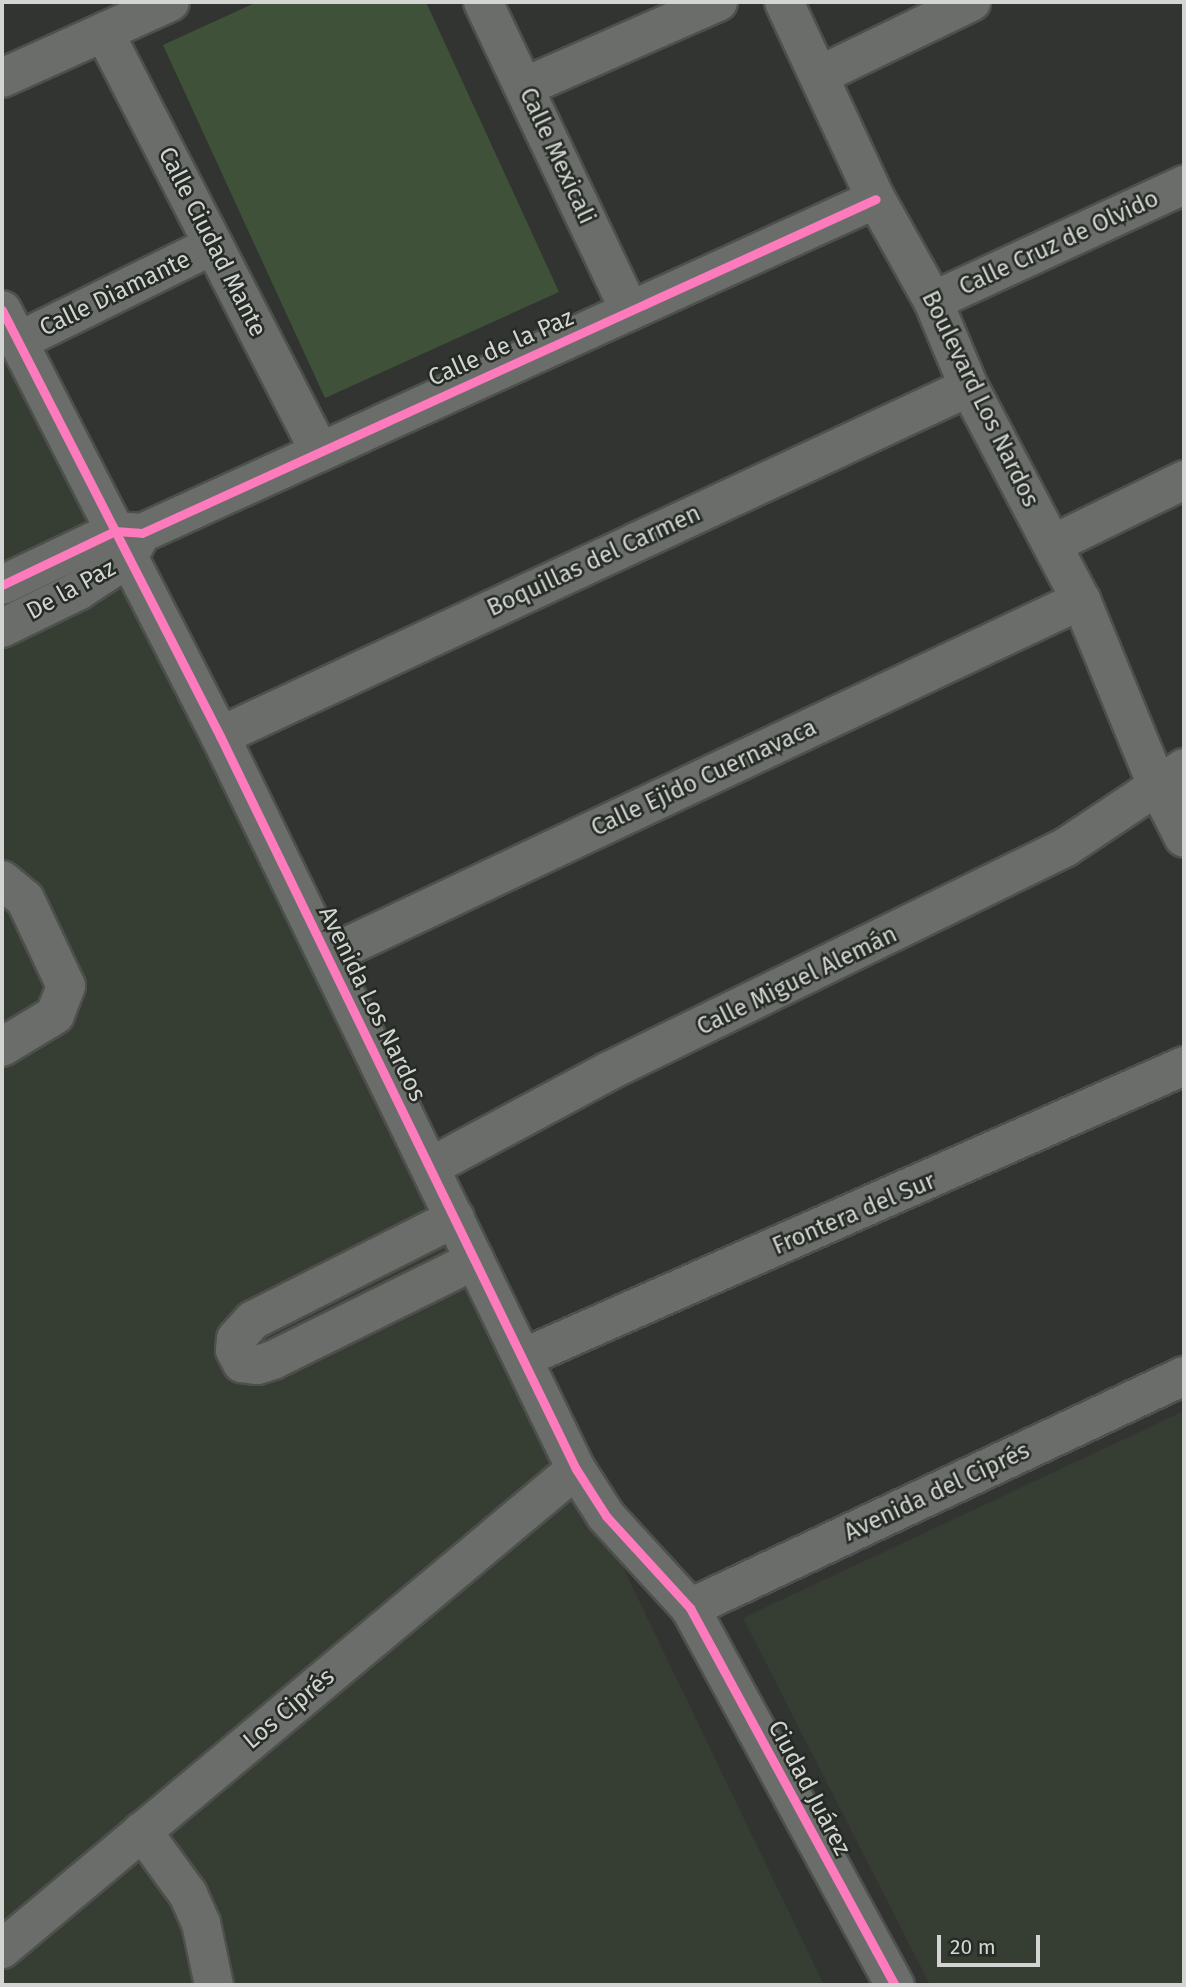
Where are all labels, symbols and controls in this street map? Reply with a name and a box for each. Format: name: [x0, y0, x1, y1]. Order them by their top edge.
street label: Calle Mexicali: [513, 83, 601, 229]
street label: Calle Ciudad Mante: [152, 142, 272, 342]
street label: Calle Cruz de Olvido: [955, 184, 1163, 302]
street label: Calle Diamante: [35, 245, 195, 343]
street label: Boulevard Los Nardos: [915, 286, 1045, 512]
street label: Calle de la Paz: [424, 303, 578, 393]
street label: Boquillas del Carmen: [483, 499, 705, 623]
street label: De la Paz: [21, 554, 121, 626]
street label: Calle Ejido Cuernavaca: [587, 713, 821, 843]
street label: Avenida Los Nardos: [312, 902, 432, 1106]
street label: Calle Miguel Alemán: [692, 920, 902, 1042]
street label: Frontera del Sur: [768, 1167, 940, 1261]
street label: Avenida del Ciprés: [840, 1436, 1034, 1548]
street label: Los Ciprés: [238, 1663, 340, 1755]
street label: Ciudad Juárez: [761, 1716, 857, 1860]
scale bar: [941, 1920, 1044, 1964]
text: 20 m: [950, 1934, 996, 1960]

